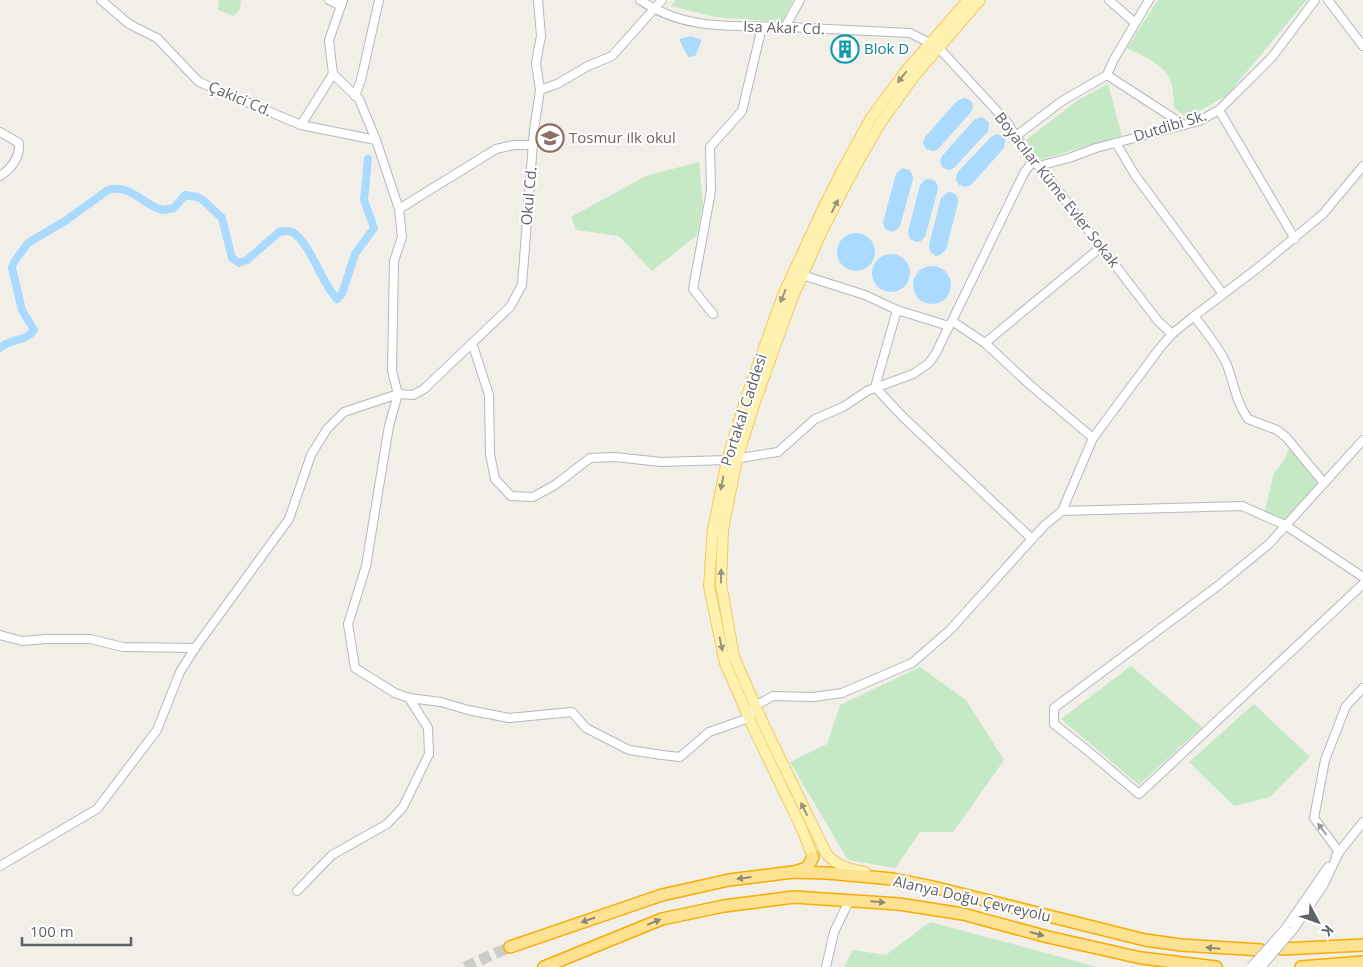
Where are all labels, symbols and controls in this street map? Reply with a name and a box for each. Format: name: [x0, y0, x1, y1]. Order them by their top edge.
street label: Isa Akar Cd.: [743, 16, 825, 38]
building icon: Blok D: [830, 34, 860, 64]
place label: Blok D: [864, 38, 909, 58]
one-way arrow: [896, 70, 907, 83]
street label: Çakici Cd.: [206, 76, 275, 120]
street label: Dutdibi Sk.: [1131, 104, 1209, 146]
street label: Boyacılar Küme Evler Sokak: [991, 108, 1125, 271]
school or university icon: Tosmur ilk okul: [535, 123, 565, 153]
place label: Tosmur ilk okul: [569, 127, 676, 147]
street label: Okul Cd.: [515, 166, 541, 226]
one-way arrow: [831, 199, 839, 213]
one-way arrow: [779, 289, 787, 303]
street label: Portakal Caddesi: [715, 351, 771, 469]
one-way arrow: [718, 476, 726, 492]
one-way arrow: [718, 568, 726, 584]
one-way arrow: [717, 636, 725, 651]
one-way arrow: [800, 802, 808, 816]
one-way arrow: [1317, 822, 1327, 836]
street label: Alanya Doğu Çevreyolu: [891, 870, 1053, 926]
one-way arrow: [736, 874, 752, 882]
north arrow: [1293, 897, 1343, 947]
one-way arrow: [870, 898, 886, 906]
scale bar: [22, 914, 131, 946]
one-way arrow: [580, 917, 595, 925]
one-way arrow: [647, 918, 661, 926]
text: 100 m: [30, 921, 74, 941]
text: K: [1318, 921, 1338, 941]
one-way arrow: [1029, 930, 1044, 938]
one-way arrow: [1204, 943, 1220, 951]

